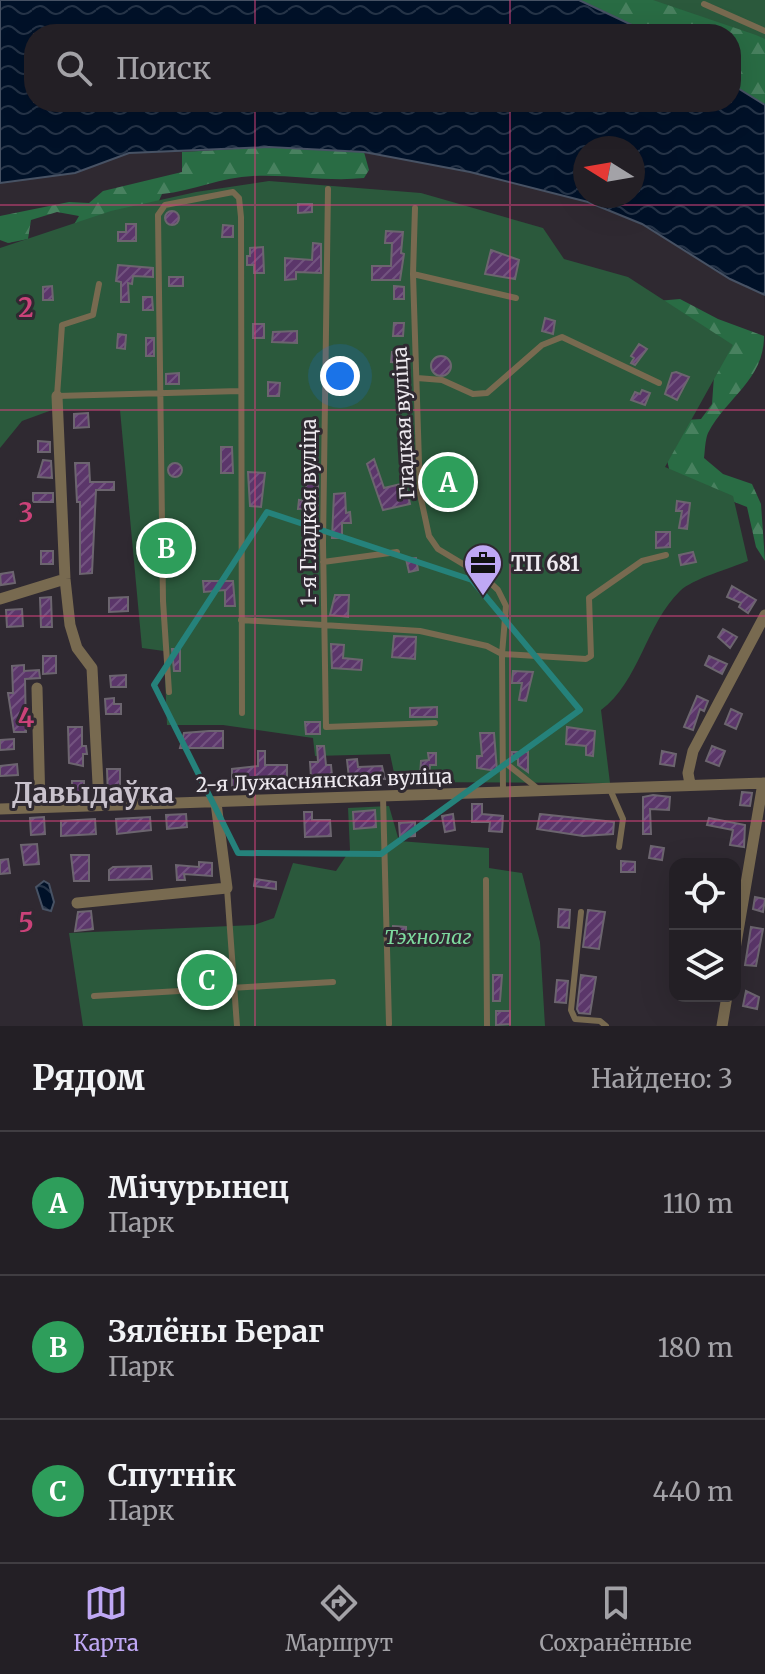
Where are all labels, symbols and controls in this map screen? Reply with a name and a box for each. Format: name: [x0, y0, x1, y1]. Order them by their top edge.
search box: [24, 24, 741, 112]
icon: search: [52, 46, 96, 90]
text: Поиск: [116, 49, 211, 87]
north arrow: [573, 136, 645, 208]
text: 2: [18, 291, 34, 324]
street label: Гладкая вуліца: [387, 346, 419, 500]
your location: [320, 356, 360, 396]
street label: 1-я Гладкая вуліца: [296, 418, 321, 606]
pin: A: [422, 452, 474, 512]
text: 3: [19, 496, 33, 529]
pin: B: [140, 518, 192, 578]
office icon: ТП 681: [462, 542, 504, 597]
place label: ТП 681: [511, 551, 580, 576]
text: 4: [18, 701, 35, 734]
street label: 2-я Лужаснянская вуліца: [195, 763, 453, 797]
district label: Давыдаўка: [12, 775, 174, 811]
map controls: [669, 858, 741, 1002]
button: locate: [669, 858, 741, 930]
text: 5: [18, 906, 34, 939]
park label: Тэхнолаг: [384, 924, 472, 949]
button: layers: [669, 930, 741, 1002]
pin: C: [181, 950, 233, 1010]
text: Рядом: [32, 1057, 145, 1099]
text: Найдено: 3: [591, 1062, 733, 1095]
text: Мічурынец: [108, 1168, 290, 1206]
text: A: [49, 1187, 67, 1220]
text: 110 m: [663, 1187, 733, 1220]
text: Парк: [108, 1206, 174, 1239]
text: Зялёны Бераг: [108, 1312, 324, 1350]
text: B: [49, 1331, 67, 1364]
text: 180 m: [658, 1331, 733, 1364]
text: Парк: [108, 1350, 174, 1383]
text: Спутнік: [108, 1456, 236, 1494]
text: C: [49, 1475, 67, 1508]
text: 440 m: [653, 1475, 733, 1508]
text: Парк: [108, 1494, 174, 1527]
tab: Карта: [73, 1581, 139, 1657]
tab: Маршрут: [285, 1581, 393, 1657]
tab: Сохранённые: [539, 1581, 692, 1657]

